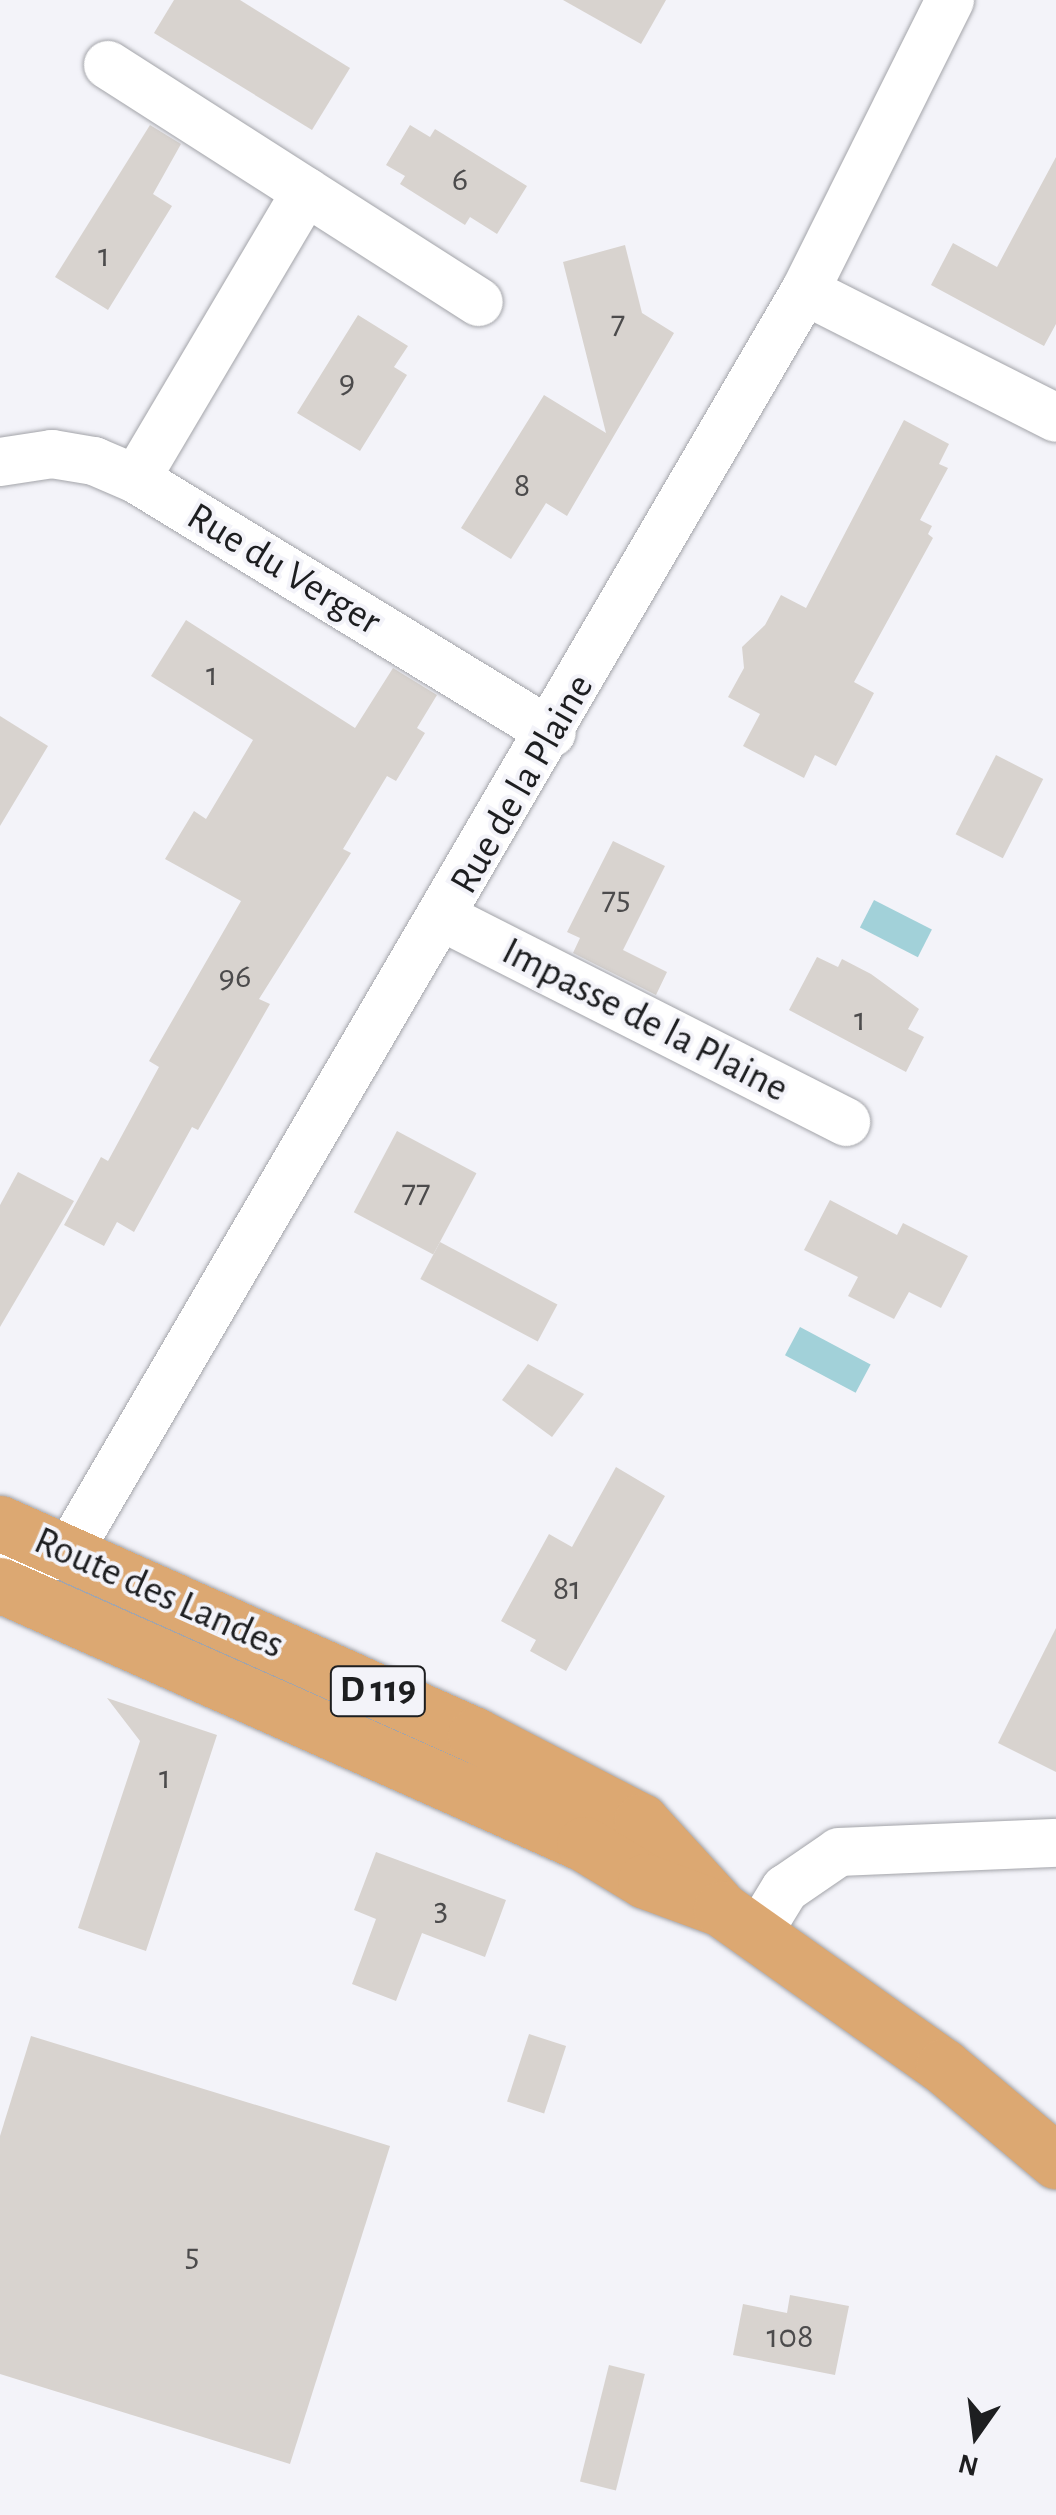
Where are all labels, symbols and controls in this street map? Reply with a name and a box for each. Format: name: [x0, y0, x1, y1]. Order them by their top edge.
house number: 6: [452, 159, 468, 201]
house number: 1: [98, 235, 110, 277]
house number: 7: [611, 302, 625, 344]
house number: 9: [339, 361, 355, 403]
house number: 8: [514, 465, 530, 507]
street label: Rue du Verger: [178, 492, 390, 646]
house number: 1: [206, 654, 218, 696]
street label: Rue de la Plaine: [440, 666, 604, 902]
house number: 75: [601, 878, 631, 920]
street label: Impasse de la Plaine: [494, 927, 796, 1113]
house number: 96: [219, 956, 251, 998]
house number: 1: [854, 999, 866, 1041]
house number: 77: [401, 1171, 431, 1213]
street label: Route des Landes: [27, 1517, 291, 1669]
house number: 81: [553, 1568, 581, 1610]
road number: D 119: [328, 1658, 428, 1724]
house number: 1: [159, 1757, 171, 1799]
house number: 3: [434, 1889, 448, 1931]
house number: 5: [185, 2235, 199, 2277]
house number: 108: [766, 2316, 814, 2358]
north arrow: [926, 2385, 1026, 2485]
text: N: [956, 2448, 982, 2480]

